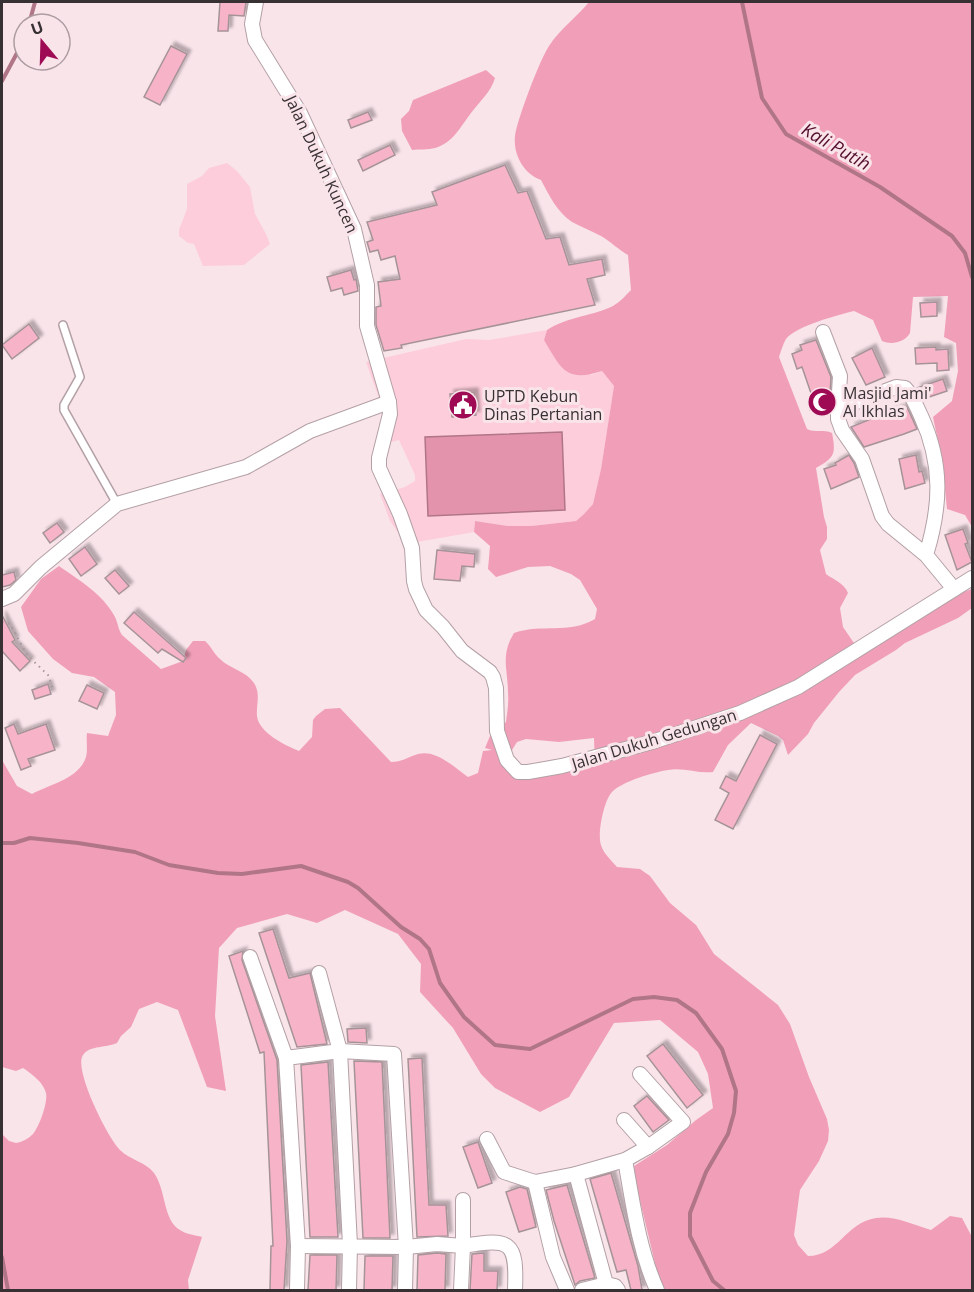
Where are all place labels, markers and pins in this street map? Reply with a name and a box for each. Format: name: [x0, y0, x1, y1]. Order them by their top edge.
place label: Masjid Jami' Al Ikhlas: [843, 382, 931, 422]
place label: UPTD Kebun Dinas Pertanian: [484, 385, 602, 425]
mosque icon: Masjid Jami' Al Ikhlas: [806, 386, 838, 418]
public building icon: UPTD Kebun Dinas Pertanian: [447, 389, 479, 421]

